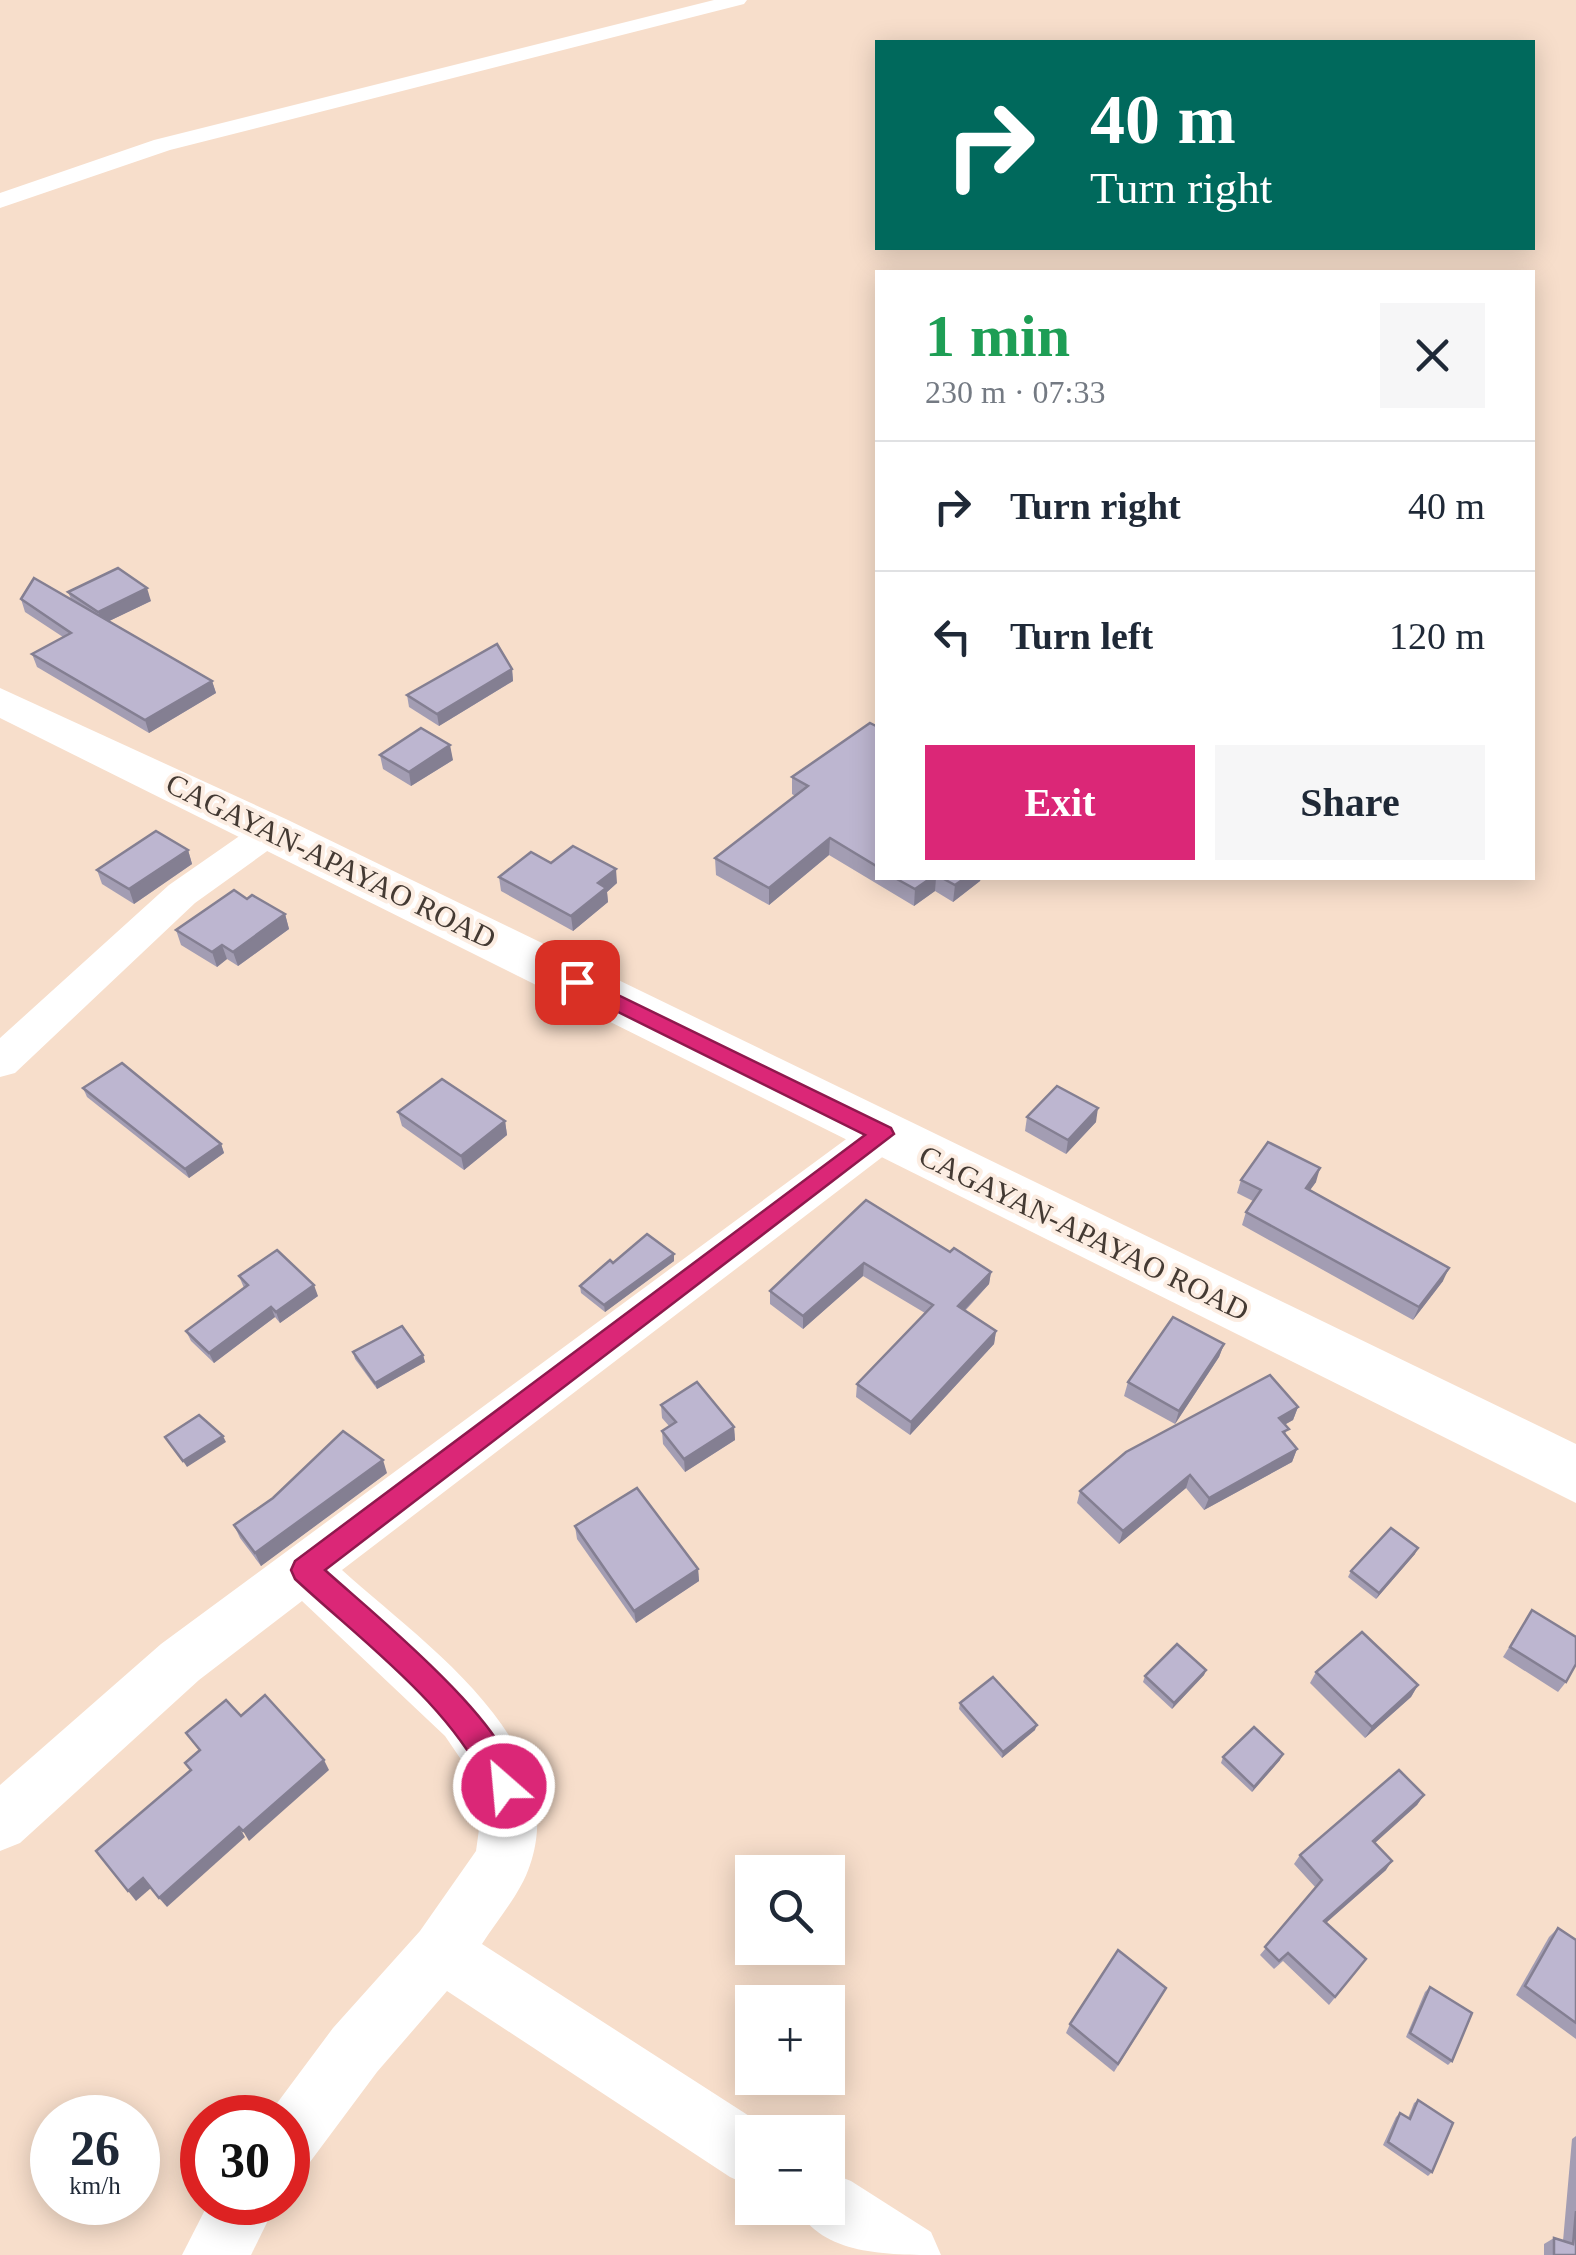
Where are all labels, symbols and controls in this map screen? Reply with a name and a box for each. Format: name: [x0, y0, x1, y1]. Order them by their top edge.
icon: right: [925, 80, 1055, 210]
text: 40 m: [1090, 81, 1236, 158]
text: Turn right: [1090, 163, 1272, 213]
text: 1 min: [925, 303, 1070, 369]
button: close: [1380, 303, 1485, 408]
text: 230 m · 07:33: [925, 374, 1105, 410]
icon: right: [925, 479, 980, 534]
text: Turn right: [1010, 485, 1181, 527]
text: 40 m: [1408, 485, 1485, 527]
icon: left: [925, 609, 980, 664]
text: Turn left: [1010, 615, 1153, 657]
text: 120 m: [1389, 615, 1485, 657]
button: Exit: [925, 745, 1195, 860]
button: Share: [1215, 745, 1485, 860]
street label: CAGAYAN-APAYAO ROAD: [161, 766, 501, 955]
pin: [535, 940, 620, 1025]
icon: arrive: [550, 955, 605, 1010]
street label: CAGAYAN-APAYAO ROAD: [914, 1138, 1254, 1327]
position arrow: [452, 1734, 556, 1838]
map controls: [735, 1855, 845, 2225]
button: search: [735, 1855, 845, 1965]
button: +: [735, 1985, 845, 2095]
speed limit sign: 30: [180, 2095, 310, 2225]
button: −: [735, 2115, 845, 2225]
text: 26: [70, 2120, 120, 2176]
text: km/h: [69, 2172, 121, 2199]

